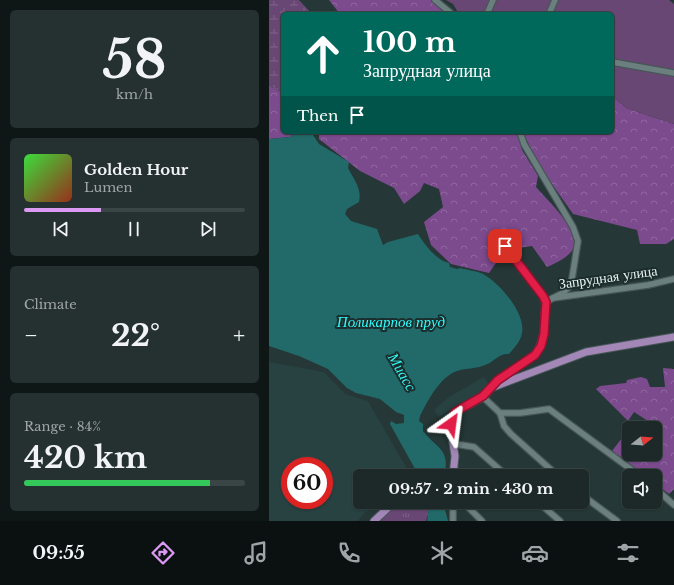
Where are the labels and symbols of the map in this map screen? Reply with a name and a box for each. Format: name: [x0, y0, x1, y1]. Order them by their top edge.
pin: [488, 229, 522, 263]
street label: Запрудная улица: [558, 261, 659, 293]
water label: Поликарпов пруд: [336, 312, 446, 331]
water label: Миасс: [384, 348, 421, 394]
position arrow: [430, 403, 472, 445]
north arrow: [622, 421, 662, 461]
speed limit sign: 60: [281, 457, 333, 509]

